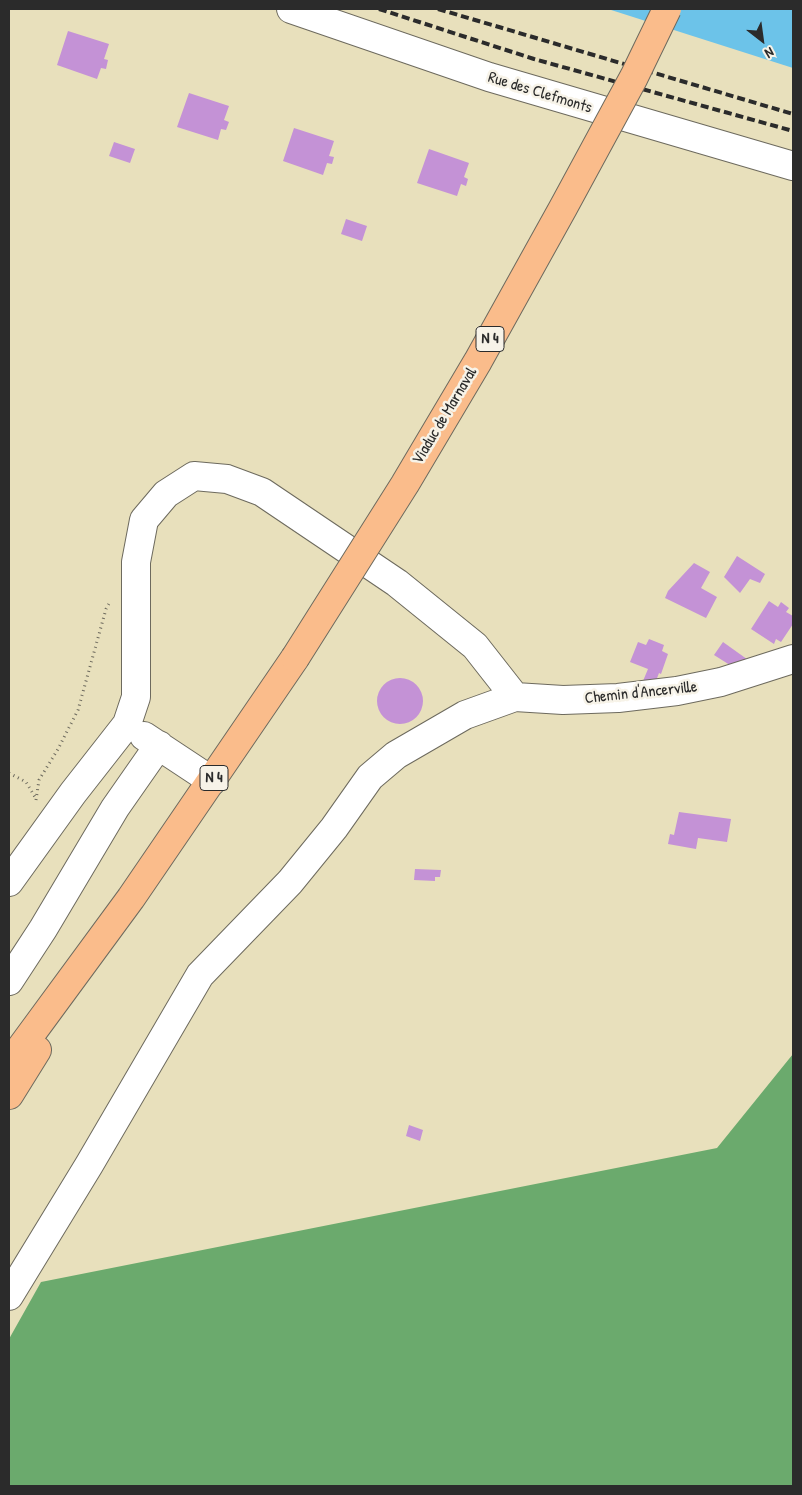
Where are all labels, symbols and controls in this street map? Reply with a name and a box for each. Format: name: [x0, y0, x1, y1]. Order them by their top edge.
north arrow: [737, 15, 787, 65]
text: N: [762, 43, 778, 64]
street label: Rue des Clefmonts: [486, 68, 594, 118]
road number: N 4: [476, 326, 504, 352]
street label: Viaduc de Marnaval: [408, 364, 482, 468]
street label: Chemin d'Ancerville: [584, 678, 698, 708]
road number: N 4: [200, 766, 228, 790]

